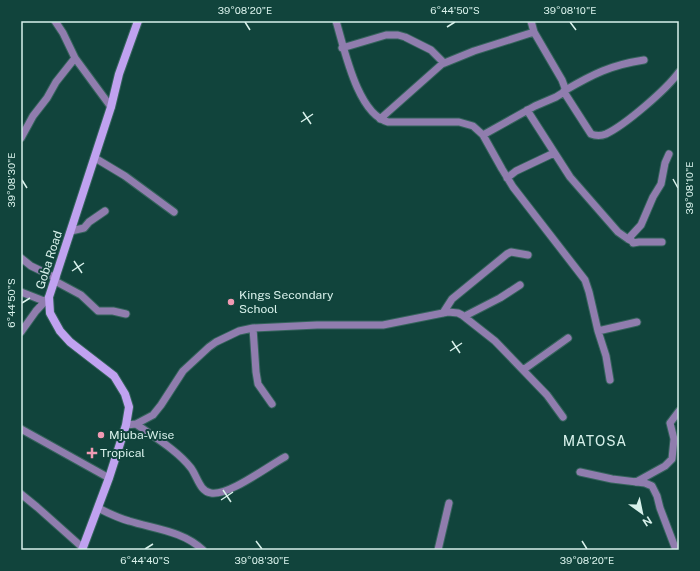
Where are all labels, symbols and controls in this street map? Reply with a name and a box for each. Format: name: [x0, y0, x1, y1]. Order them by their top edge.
text: 39°08'20"E: [218, 4, 272, 16]
text: 6°44'50"S: [430, 4, 480, 16]
text: 39°08'10"E: [544, 4, 596, 16]
text: 39°08'30"E: [5, 153, 17, 207]
text: 39°08'10"E: [683, 162, 695, 214]
street label: Goba Road: [33, 229, 65, 291]
text: 6°44'50"S: [5, 278, 17, 328]
place label: Kings Secondary School: [239, 288, 334, 316]
marker: Kings Secondary School: [226, 297, 236, 307]
place label: Mjuba-Wise: [109, 428, 175, 442]
marker: Mjuba-Wise: [96, 430, 106, 440]
district label: MATOSA: [563, 433, 627, 449]
place label: Tropical: [100, 446, 145, 460]
marker: Tropical: [87, 448, 97, 458]
north arrow: [622, 493, 662, 533]
text: N: [641, 514, 654, 529]
text: 6°44'40"S: [120, 554, 170, 566]
text: 39°08'30"E: [235, 554, 289, 566]
text: 39°08'20"E: [560, 554, 614, 566]

